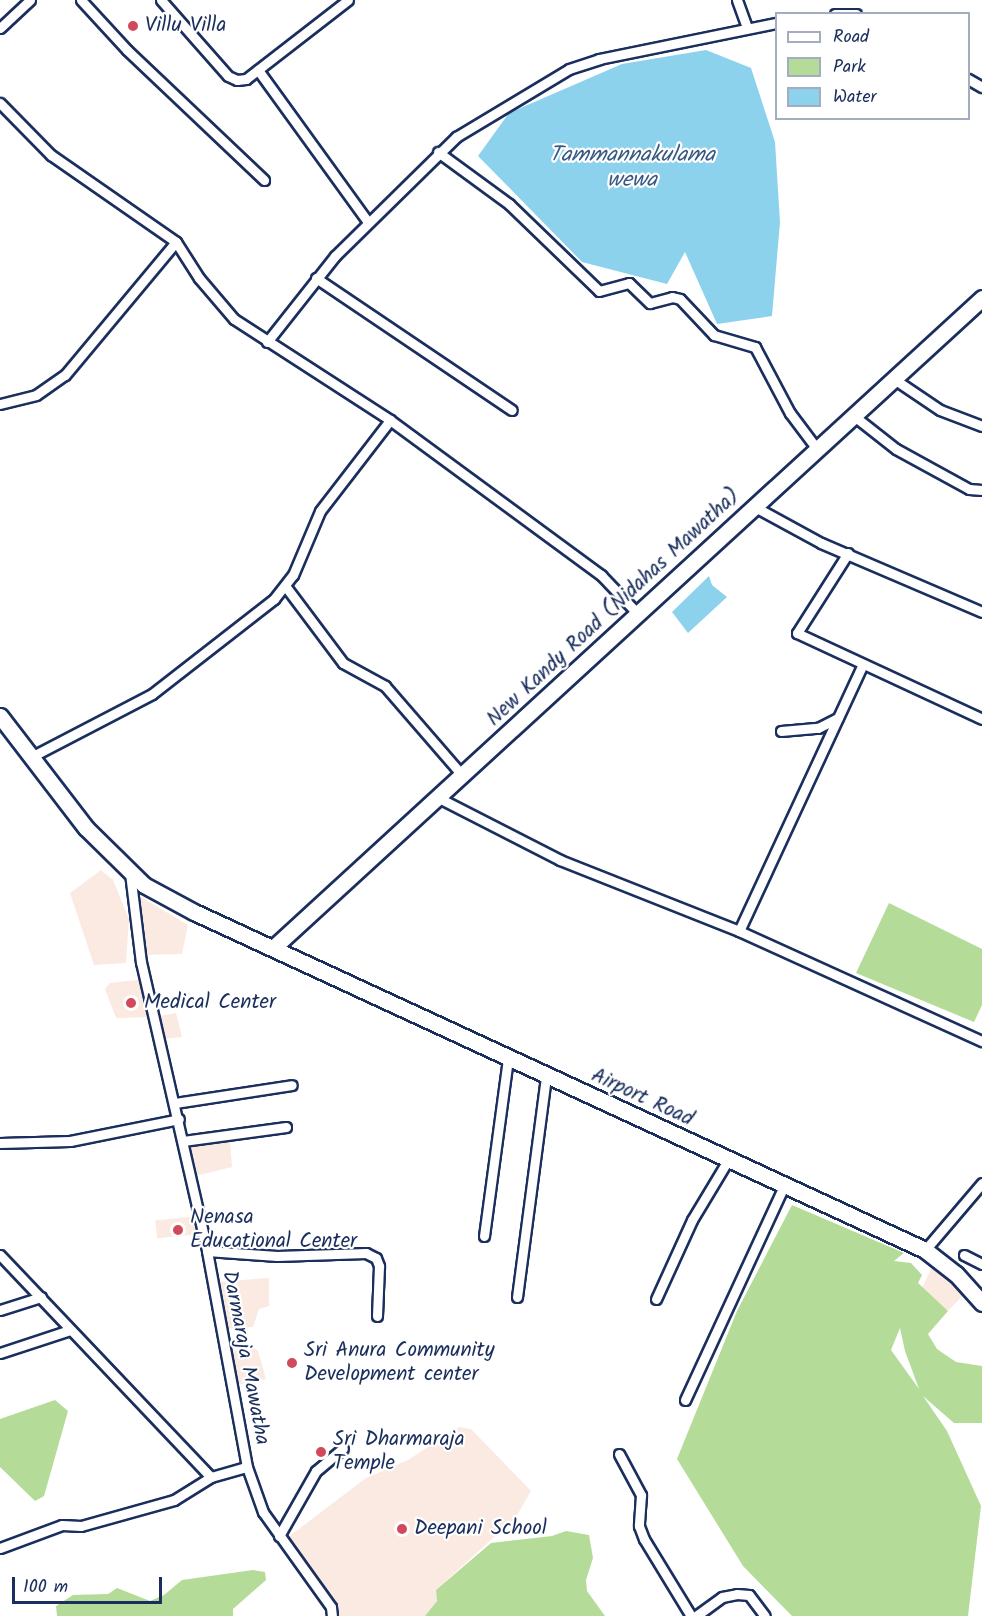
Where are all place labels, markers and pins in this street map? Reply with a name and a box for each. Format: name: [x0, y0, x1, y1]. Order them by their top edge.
place label: Villu Villa: [145, 13, 226, 39]
marker: Villu Villa: [126, 19, 140, 33]
place label: Medical Center: [144, 990, 276, 1016]
marker: Medical Center: [122, 994, 140, 1012]
place label: Nenasa Educational Center: [190, 1205, 357, 1255]
marker: Nenasa Educational Center: [171, 1223, 185, 1237]
place label: Sri Anura Community Development center: [304, 1338, 495, 1388]
marker: Sri Anura Community Development center: [285, 1356, 299, 1370]
place label: Sri Dharmaraja Temple: [333, 1427, 465, 1477]
marker: Sri Dharmaraja Temple: [314, 1445, 328, 1459]
place label: Deepani School: [414, 1516, 547, 1542]
marker: Deepani School: [395, 1522, 409, 1536]

